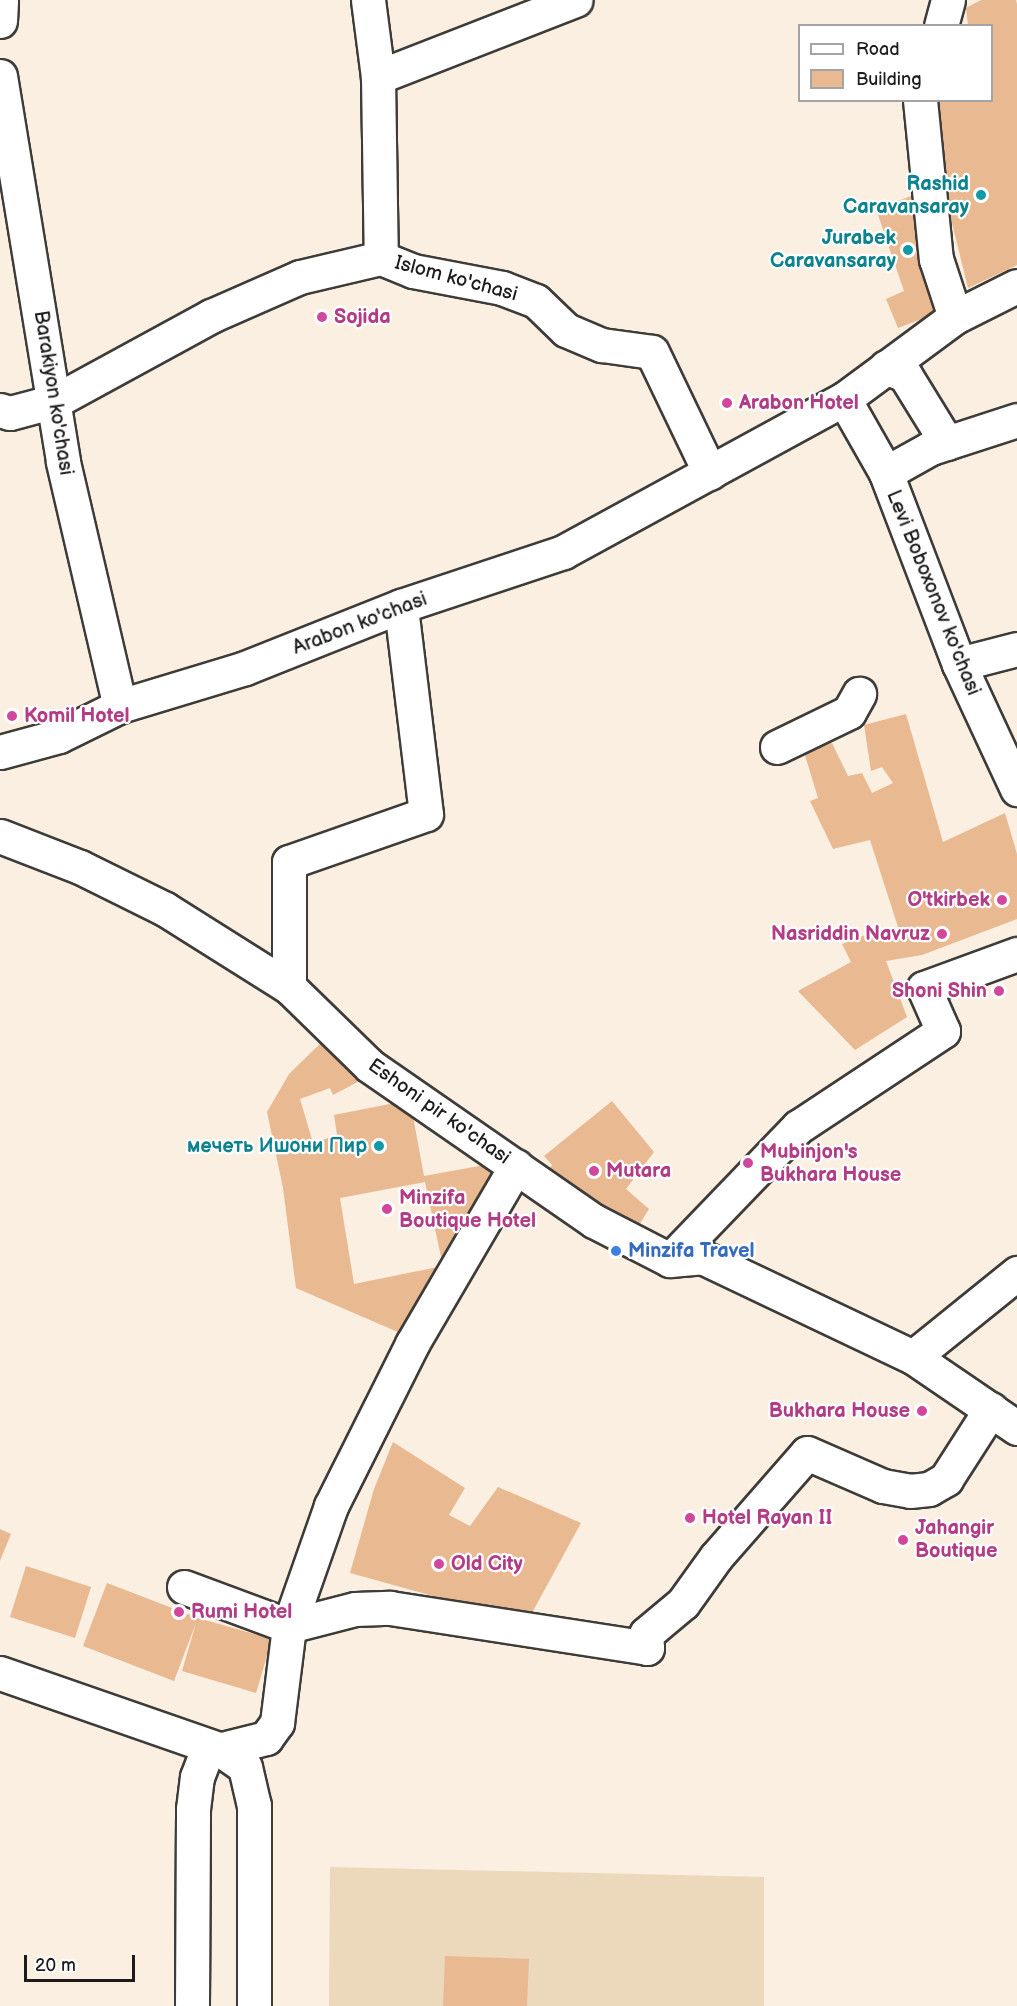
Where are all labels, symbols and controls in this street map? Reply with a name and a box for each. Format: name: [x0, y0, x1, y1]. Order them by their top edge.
legend: [798, 24, 993, 102]
text: Road: [856, 39, 900, 60]
text: Building: [856, 69, 922, 90]
place label: Rashid Caravansaray: [843, 172, 969, 219]
marker: Rashid Caravansaray: [974, 188, 988, 202]
place label: Jurabek Caravansaray: [770, 226, 896, 273]
marker: Jurabek Caravansaray: [901, 243, 915, 257]
street label: Islom ko'chasi: [392, 251, 520, 307]
place label: Sojida: [334, 305, 391, 329]
street label: Barakiyon ko'chasi: [28, 309, 78, 477]
marker: Sojida: [315, 310, 329, 324]
place label: Arabon Hotel: [739, 391, 859, 415]
marker: Arabon Hotel: [720, 396, 734, 410]
street label: Levi Boboxonov ko'chasi: [881, 487, 985, 699]
street label: Arabon ko'chasi: [289, 587, 431, 661]
place label: Komil Hotel: [24, 704, 130, 728]
marker: Komil Hotel: [5, 709, 19, 723]
place label: O'tkirbek: [907, 888, 990, 912]
marker: O'tkirbek: [995, 893, 1009, 907]
place label: Nasriddin Navruz: [771, 922, 930, 946]
marker: Nasriddin Navruz: [935, 927, 949, 941]
place label: Shoni Shin: [892, 979, 987, 1003]
marker: Shoni Shin: [992, 984, 1006, 998]
street label: Eshoni pir ko'chasi: [363, 1054, 515, 1170]
place label: мечеть Ишони Пир: [187, 1134, 367, 1158]
marker: мечеть Ишони Пир: [372, 1139, 386, 1153]
place label: Mubinjon's Bukhara House: [760, 1140, 901, 1187]
marker: Mubinjon's Bukhara House: [741, 1156, 755, 1170]
place label: Mutara: [606, 1159, 671, 1183]
marker: Mutara: [587, 1164, 601, 1178]
place label: Minzifa Boutique Hotel: [399, 1186, 536, 1233]
marker: Minzifa Boutique Hotel: [380, 1202, 394, 1216]
place label: Minzifa Travel: [628, 1239, 754, 1263]
marker: Minzifa Travel: [609, 1244, 623, 1258]
place label: Bukhara House: [769, 1399, 910, 1423]
marker: Bukhara House: [915, 1404, 929, 1418]
place label: Hotel Rayan II: [702, 1506, 832, 1530]
marker: Hotel Rayan II: [683, 1511, 697, 1525]
place label: Jahangir Boutique: [915, 1517, 998, 1564]
marker: Jahangir Boutique: [896, 1533, 910, 1547]
place label: Old City: [451, 1552, 523, 1576]
marker: Old City: [432, 1557, 446, 1571]
place label: Rumi Hotel: [191, 1600, 292, 1624]
marker: Rumi Hotel: [172, 1605, 186, 1619]
scale bar: [27, 1943, 138, 1981]
text: 20 m: [35, 1955, 76, 1976]

